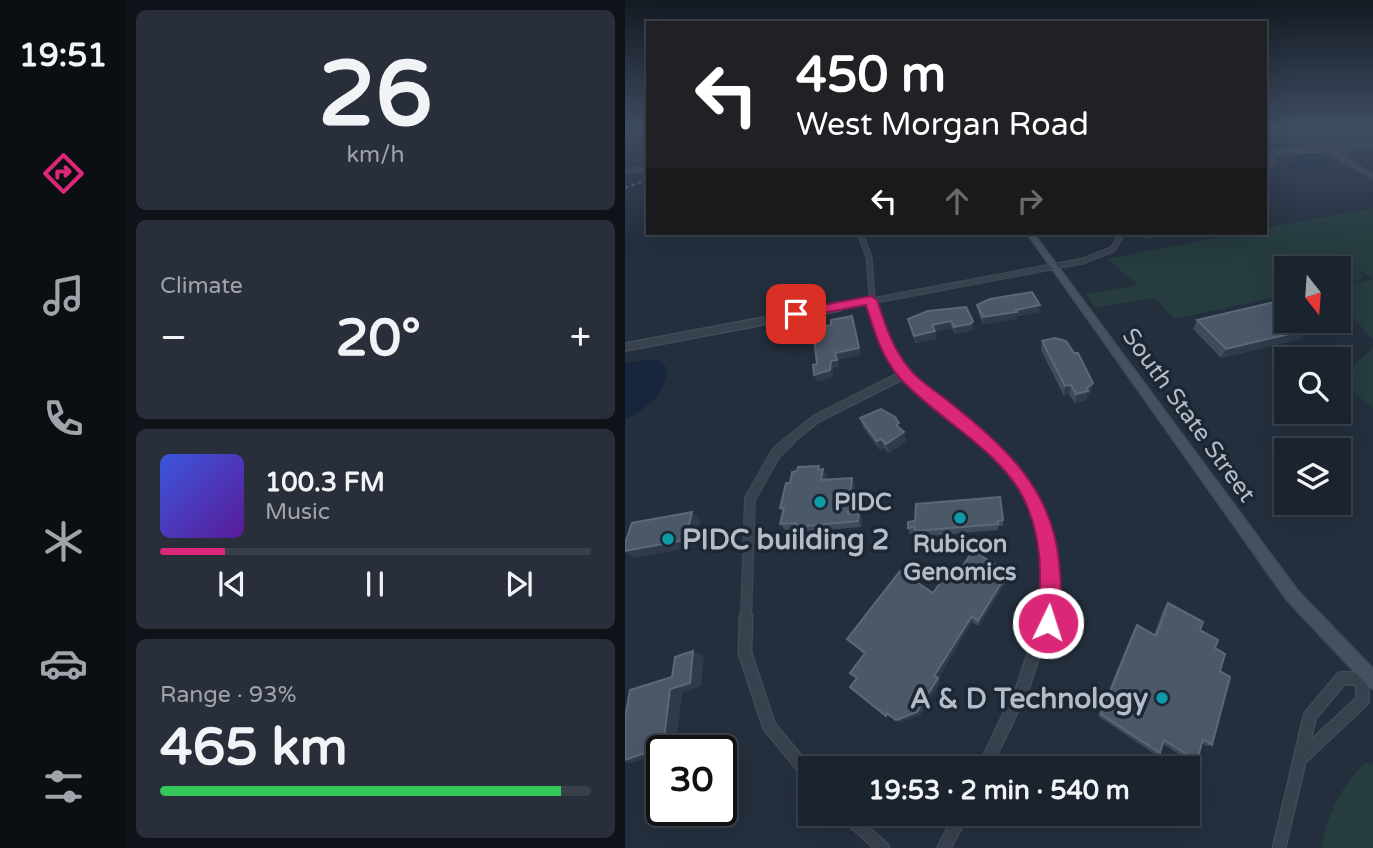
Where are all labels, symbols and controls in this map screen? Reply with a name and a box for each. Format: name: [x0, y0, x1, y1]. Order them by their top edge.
text: 19:51: [19, 37, 107, 75]
text: 26: [318, 40, 433, 150]
text: 450 m: [796, 46, 946, 105]
icon: left: [681, 49, 772, 140]
text: West Morgan Road: [796, 106, 1089, 144]
text: km/h: [347, 141, 404, 169]
icon: directions: [39, 149, 88, 198]
icon: left: [865, 182, 903, 220]
icon: ahead: [938, 182, 976, 220]
icon: right: [1011, 182, 1049, 220]
north arrow: [1274, 256, 1351, 332]
map controls: [1274, 256, 1351, 515]
icon: music: [39, 271, 88, 320]
text: Climate: [160, 272, 243, 300]
pin: [766, 284, 826, 344]
icon: arrive: [777, 295, 815, 333]
text: 20°: [336, 307, 421, 370]
text: −: [160, 315, 187, 361]
text: +: [570, 315, 591, 361]
street label: South State Street: [1116, 323, 1261, 508]
button: search: [1274, 347, 1351, 424]
icon: phone: [39, 394, 88, 443]
button: layers: [1274, 438, 1351, 515]
text: 100.3 FM: [265, 467, 385, 498]
place label: PIDC: [834, 488, 892, 517]
marker: PIDC: [812, 494, 828, 510]
text: Music: [265, 498, 330, 526]
marker: Rubicon Genomics: [952, 510, 968, 526]
icon: climate: [39, 517, 88, 566]
place label: PIDC building 2: [682, 523, 889, 557]
place label: Rubicon Genomics: [903, 530, 1017, 587]
marker: PIDC building 2: [660, 531, 676, 547]
icon: previous: [213, 565, 251, 603]
icon: pause: [356, 565, 394, 603]
icon: next: [500, 565, 538, 603]
position arrow: [1011, 586, 1085, 660]
icon: car: [39, 639, 88, 688]
text: Range · 93%: [160, 681, 296, 709]
place label: A & D Technology: [910, 682, 1148, 716]
marker: A & D Technology: [1154, 690, 1170, 706]
text: 465 km: [160, 716, 348, 779]
speed limit sign: 30: [646, 735, 737, 826]
icon: filters: [39, 762, 88, 811]
text: 19:53 · 2 min · 540 m: [868, 775, 1130, 806]

